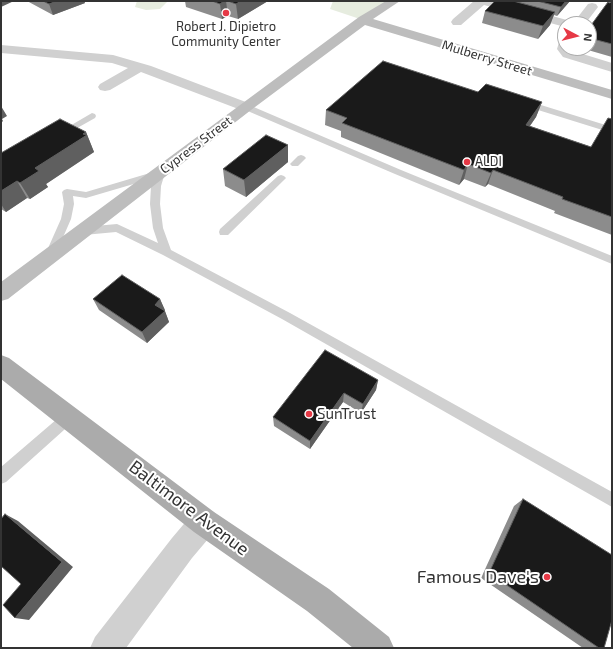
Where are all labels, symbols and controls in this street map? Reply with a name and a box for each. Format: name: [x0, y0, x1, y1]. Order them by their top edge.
marker: Robert J. Dipietro Community Center: [221, 8, 231, 18]
north arrow: [557, 16, 597, 56]
place label: Robert J. Dipietro Community Center: [171, 19, 281, 50]
text: N: [581, 33, 595, 42]
street label: Mulberry Street: [440, 37, 534, 79]
street label: Cypress Street: [157, 113, 235, 177]
place label: ALDI: [475, 154, 502, 170]
marker: ALDI: [462, 157, 472, 167]
place label: SunTrust: [317, 405, 376, 423]
marker: SunTrust: [304, 409, 314, 419]
street label: Baltimore Avenue: [125, 456, 253, 560]
place label: Famous Dave's: [417, 566, 539, 588]
marker: Famous Dave's: [542, 572, 552, 582]

